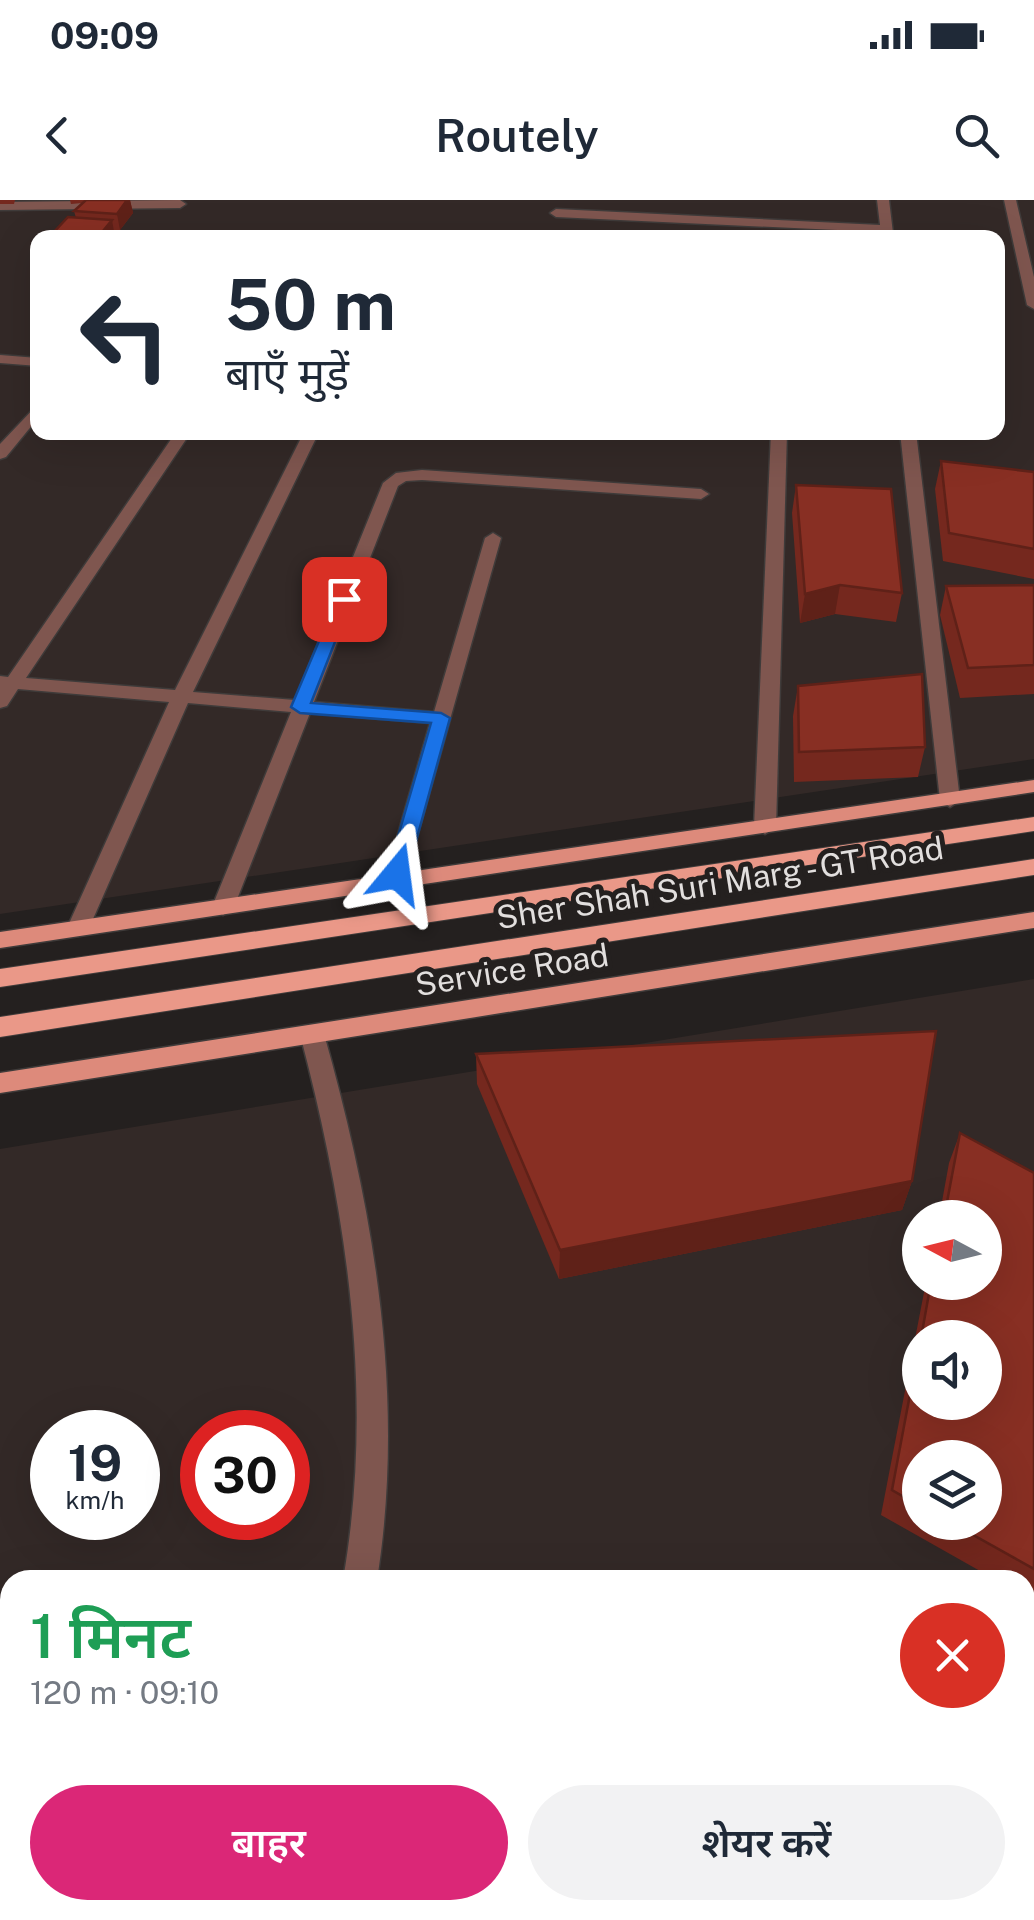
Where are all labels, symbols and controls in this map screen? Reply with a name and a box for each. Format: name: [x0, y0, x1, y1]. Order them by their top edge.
text: 09:09: [50, 13, 159, 58]
icon: back: [30, 108, 85, 163]
icon: search: [949, 108, 1004, 163]
text: Routely: [435, 109, 599, 162]
text: 50 m: [225, 263, 396, 346]
icon: left: [60, 270, 190, 400]
text: बाएँ मुड़ें: [225, 347, 349, 400]
pin: [302, 557, 387, 642]
icon: arrive: [317, 572, 372, 627]
position arrow: [345, 822, 449, 926]
street label: Sher Shah Suri Marg - GT Road: [494, 829, 946, 936]
street label: Service Road: [413, 936, 611, 1003]
north arrow: [902, 1200, 1002, 1300]
map controls: [902, 1200, 1002, 1540]
button: sound: [902, 1320, 1002, 1420]
speed limit sign: 30: [180, 1410, 310, 1540]
text: 19: [68, 1433, 122, 1492]
button: layers: [902, 1440, 1002, 1540]
text: km/h: [66, 1485, 124, 1515]
text: 1 मिनट: [30, 1601, 191, 1672]
button: close: [900, 1603, 1005, 1708]
text: 120 m · 09:10: [30, 1674, 219, 1711]
button: बाहर: [30, 1785, 508, 1900]
button: शेयर करें: [528, 1785, 1005, 1900]

